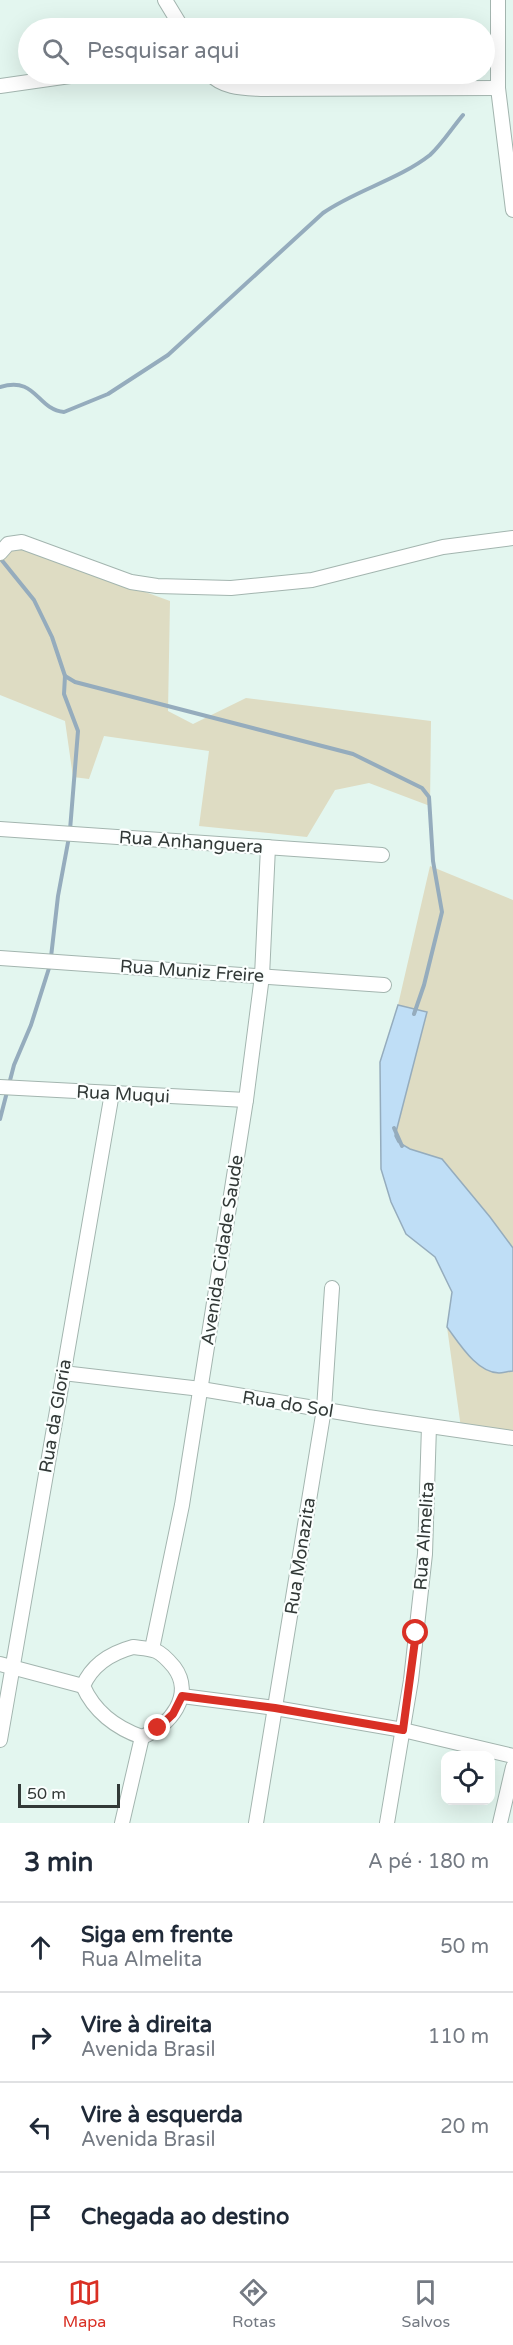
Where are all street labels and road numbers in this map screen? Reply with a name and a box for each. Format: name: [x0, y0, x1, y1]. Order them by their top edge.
street label: Rua Anhanguera: [118, 826, 264, 858]
street label: Rua Muniz Freire: [119, 955, 265, 987]
street label: Rua Muqui: [76, 1081, 170, 1107]
street label: Avenida Cidade Saude: [196, 1153, 248, 1347]
street label: Rua da Gloria: [34, 1357, 76, 1475]
street label: Rua do Sol: [241, 1386, 335, 1422]
street label: Rua Almelita: [409, 1481, 439, 1591]
street label: Rua Monazita: [280, 1496, 320, 1616]

